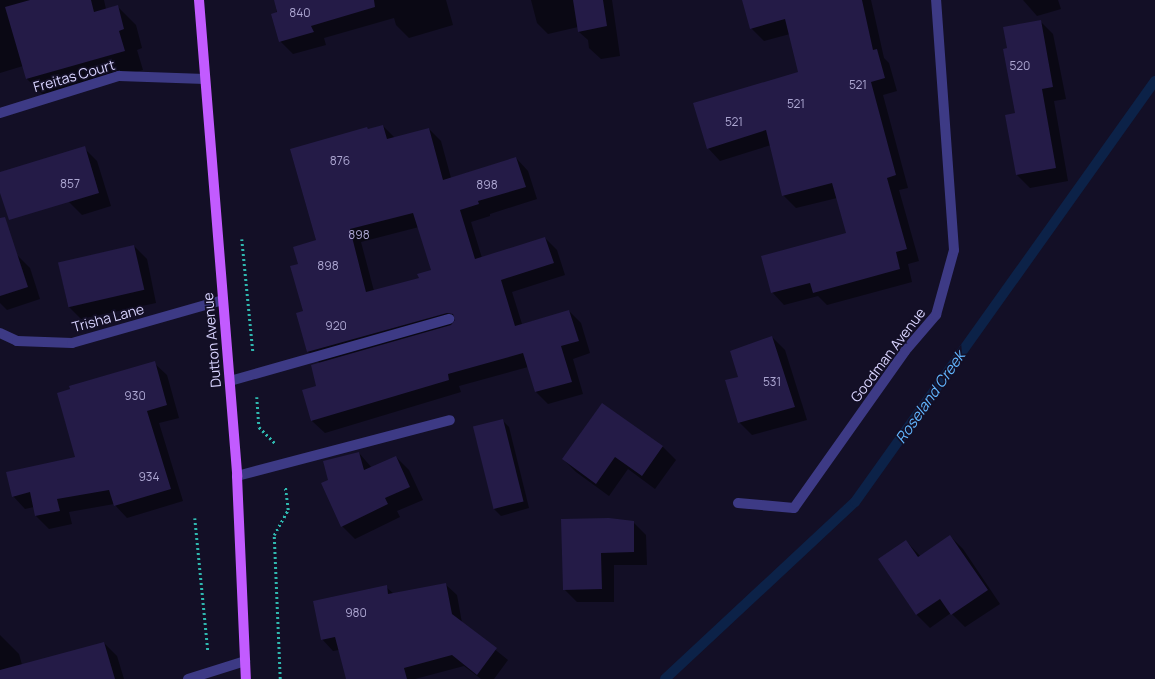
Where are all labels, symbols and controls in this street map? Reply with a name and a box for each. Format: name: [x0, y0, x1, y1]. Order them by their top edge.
house number: 840: [289, 6, 311, 20]
street label: Freitas Court: [31, 56, 117, 96]
house number: 520: [1010, 59, 1030, 73]
house number: 521: [849, 78, 867, 92]
house number: 521: [787, 97, 805, 111]
house number: 521: [725, 115, 743, 129]
house number: 876: [330, 154, 350, 168]
house number: 857: [60, 177, 80, 191]
house number: 898: [476, 178, 498, 192]
house number: 898: [348, 228, 370, 242]
house number: 898: [317, 259, 339, 273]
street label: Dutton Avenue: [199, 292, 225, 388]
street label: Trisha Lane: [70, 300, 146, 336]
street label: Goodman Avenue: [847, 305, 929, 405]
house number: 920: [325, 319, 347, 333]
water label: Roseland Creek: [892, 347, 968, 447]
house number: 531: [763, 375, 781, 389]
house number: 930: [124, 389, 146, 403]
house number: 934: [138, 470, 160, 484]
house number: 980: [345, 606, 367, 620]

